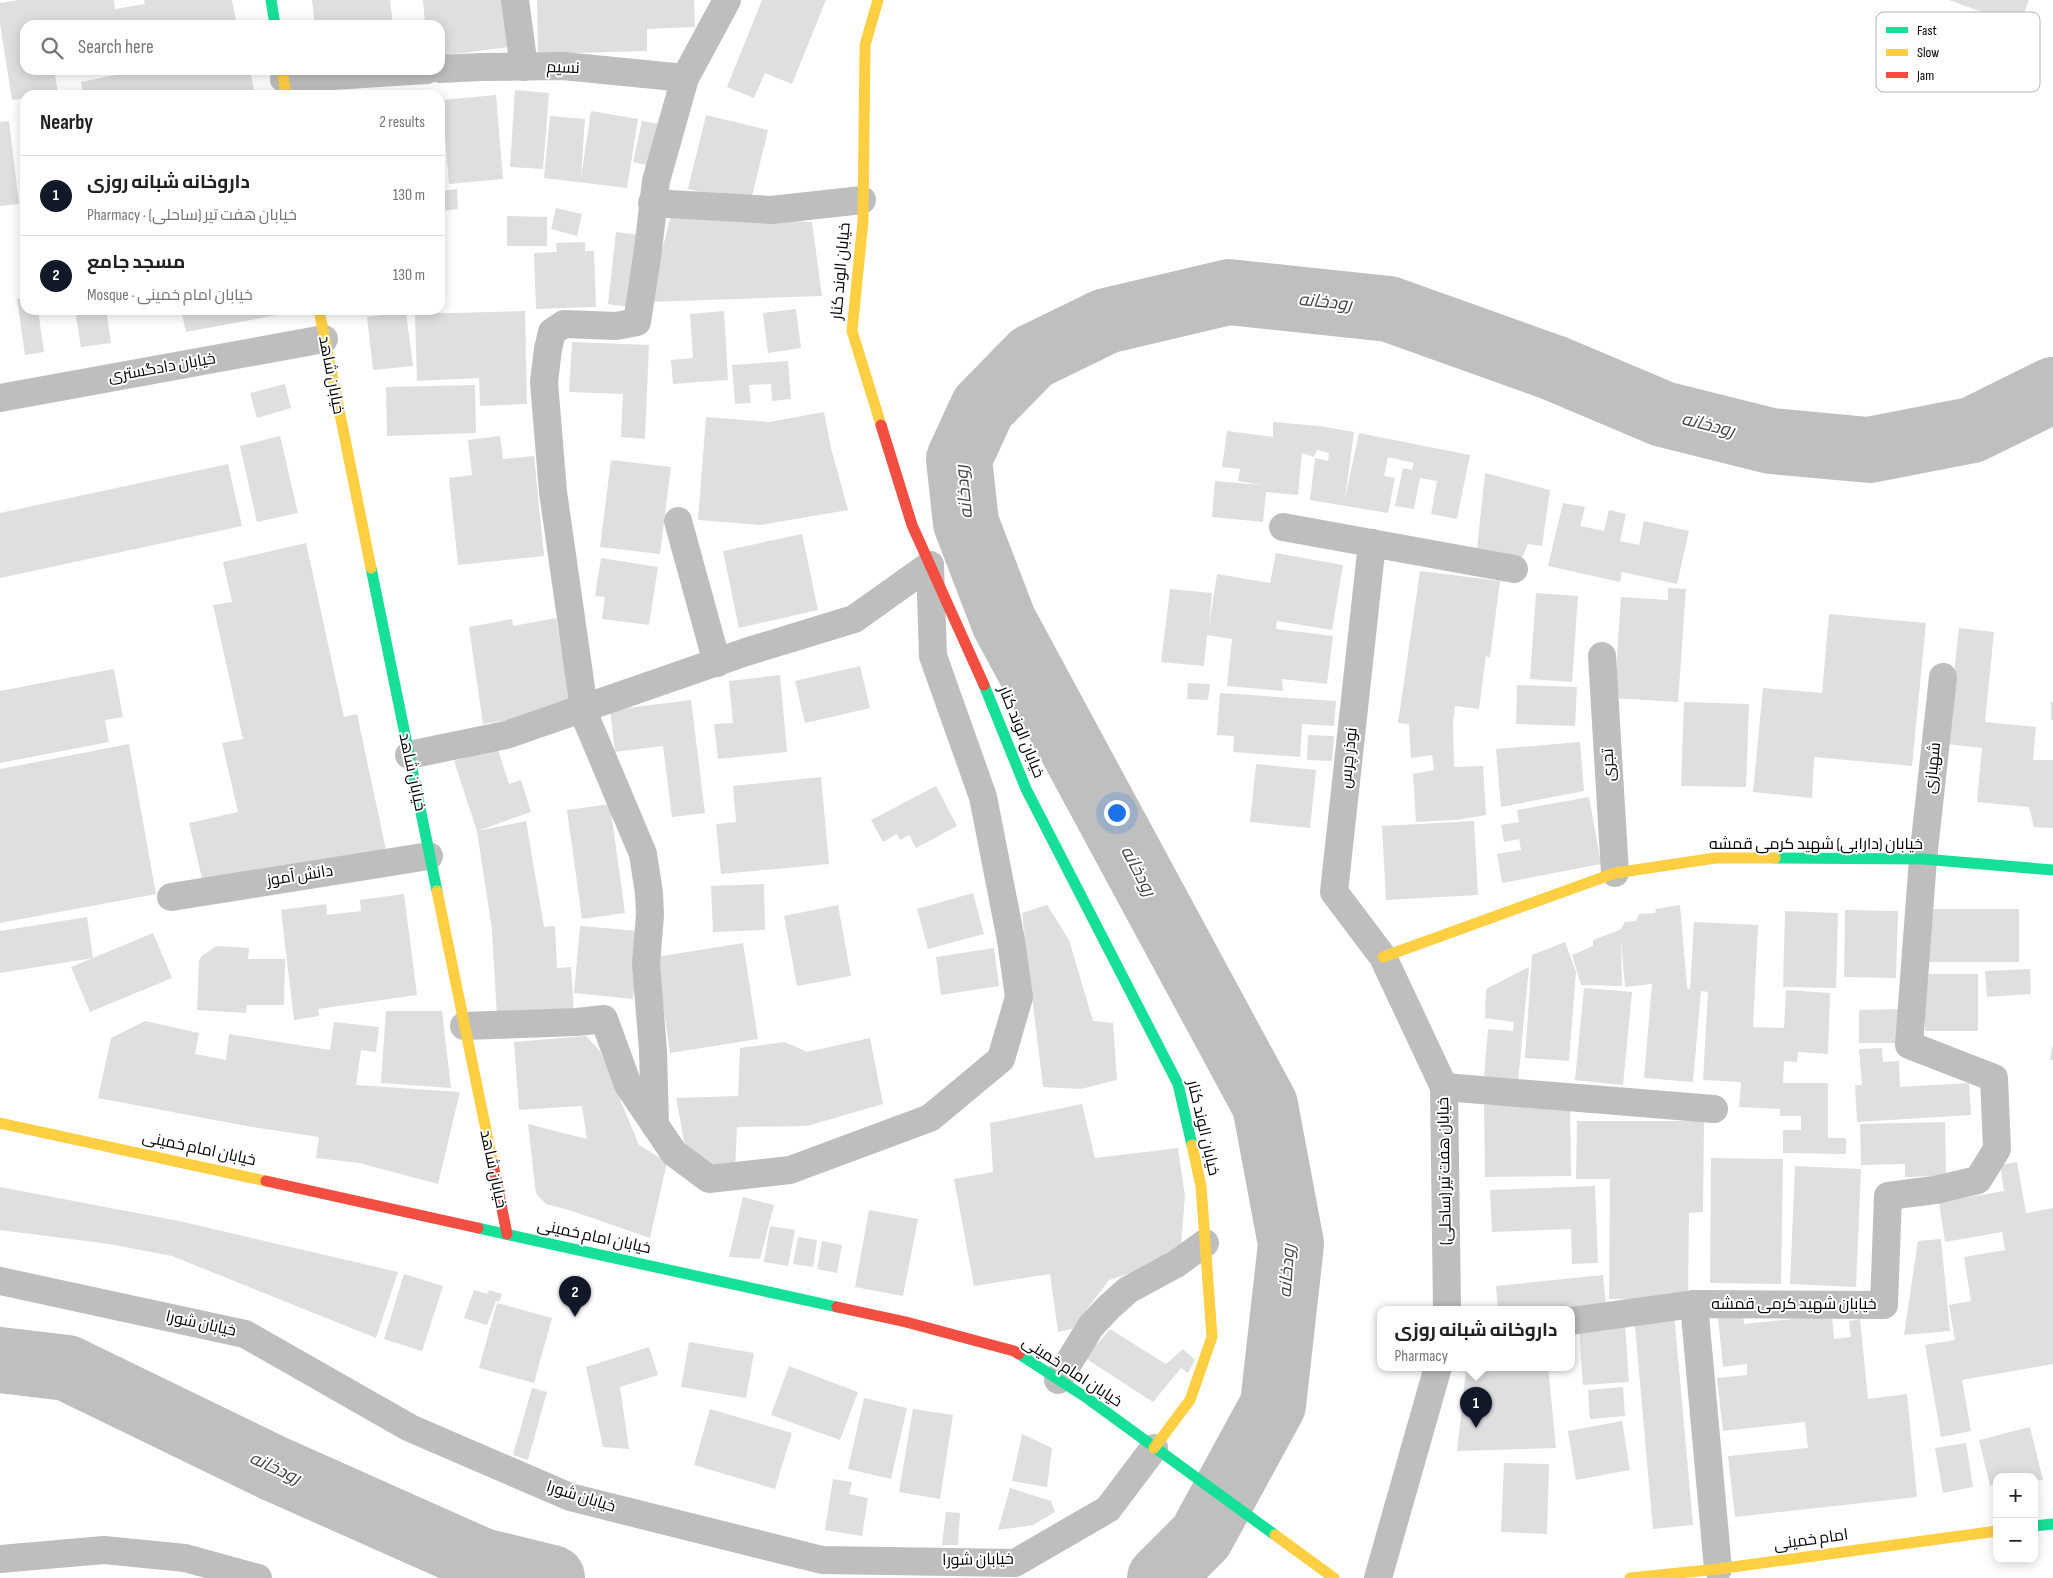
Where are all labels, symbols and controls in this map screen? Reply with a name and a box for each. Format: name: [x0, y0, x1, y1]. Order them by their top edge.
legend: [1876, 12, 2040, 92]
search box: [20, 20, 445, 75]
text: Fast: [1917, 22, 1937, 39]
icon: search: [38, 34, 66, 62]
text: Search here: [78, 36, 154, 59]
text: Slow: [1917, 44, 1939, 61]
street label: نسیم: [546, 58, 580, 79]
text: Jam: [1916, 67, 1934, 84]
text: Nearby: [40, 110, 93, 135]
text: 2 results: [379, 113, 425, 132]
text: داروخانه شبانه روزی: [87, 171, 250, 194]
text: 1: [53, 186, 59, 205]
text: 130 m: [393, 186, 425, 205]
text: Pharmacy · خیابان هفت تیر (ساحلی): [87, 206, 297, 225]
street label: خیابان الوند کنار: [827, 222, 855, 321]
text: مسجد جامع: [87, 251, 185, 274]
text: 2: [52, 266, 60, 285]
text: 130 m: [393, 266, 425, 285]
text: Mosque · خیابان امام خمینی: [87, 286, 253, 305]
water label: رودخانه: [1297, 289, 1354, 315]
street label: خیابان شاهد: [314, 334, 348, 416]
street label: خیابان دادگستری: [107, 349, 217, 387]
water label: رودخانه: [1679, 408, 1738, 442]
water label: رودخانه: [951, 463, 977, 520]
street label: خیابان الوند کنار: [994, 682, 1048, 781]
street label: نوذر چرس: [1336, 727, 1363, 789]
street label: خیابان شاهد: [394, 731, 430, 813]
street label: شهبازی: [1921, 741, 1945, 795]
street label: تجری: [1599, 747, 1619, 782]
your location: [1104, 800, 1130, 826]
street label: خیابان (دارابی) شهید کرمی قمشه: [1709, 835, 1923, 854]
water label: رودخانه: [1116, 842, 1160, 901]
street label: دانش آموز: [265, 861, 334, 891]
street label: خیابان الوند کنار: [1183, 1077, 1223, 1178]
street label: خیابان هفت تیر (ساحلی): [1434, 1097, 1456, 1245]
street label: خیابان امام خمینی: [140, 1128, 258, 1171]
street label: خیابان شاهد: [475, 1128, 511, 1210]
street label: خیابان امام خمینی: [535, 1216, 653, 1259]
water label: رودخانه: [1275, 1242, 1299, 1299]
pin: 2: [559, 1276, 591, 1317]
street label: خیابان شهید کرمی قمشه: [1711, 1295, 1877, 1314]
popup: [1377, 1306, 1575, 1371]
street label: خیابان شورا: [164, 1307, 238, 1341]
text: داروخانه شبانه روزی: [1395, 1319, 1557, 1342]
street label: خیابان امام خمینی: [1018, 1333, 1126, 1412]
text: Pharmacy: [1395, 1347, 1448, 1366]
pin: 1: [1460, 1387, 1492, 1428]
water label: رودخانه: [246, 1447, 305, 1489]
map controls: [1993, 1473, 2038, 1563]
button: +: [1993, 1473, 2038, 1518]
street label: خیابان شورا: [544, 1477, 618, 1517]
button: −: [1993, 1518, 2038, 1563]
street label: امام خمینی: [1772, 1525, 1850, 1556]
street label: خیابان شورا: [942, 1550, 1014, 1570]

